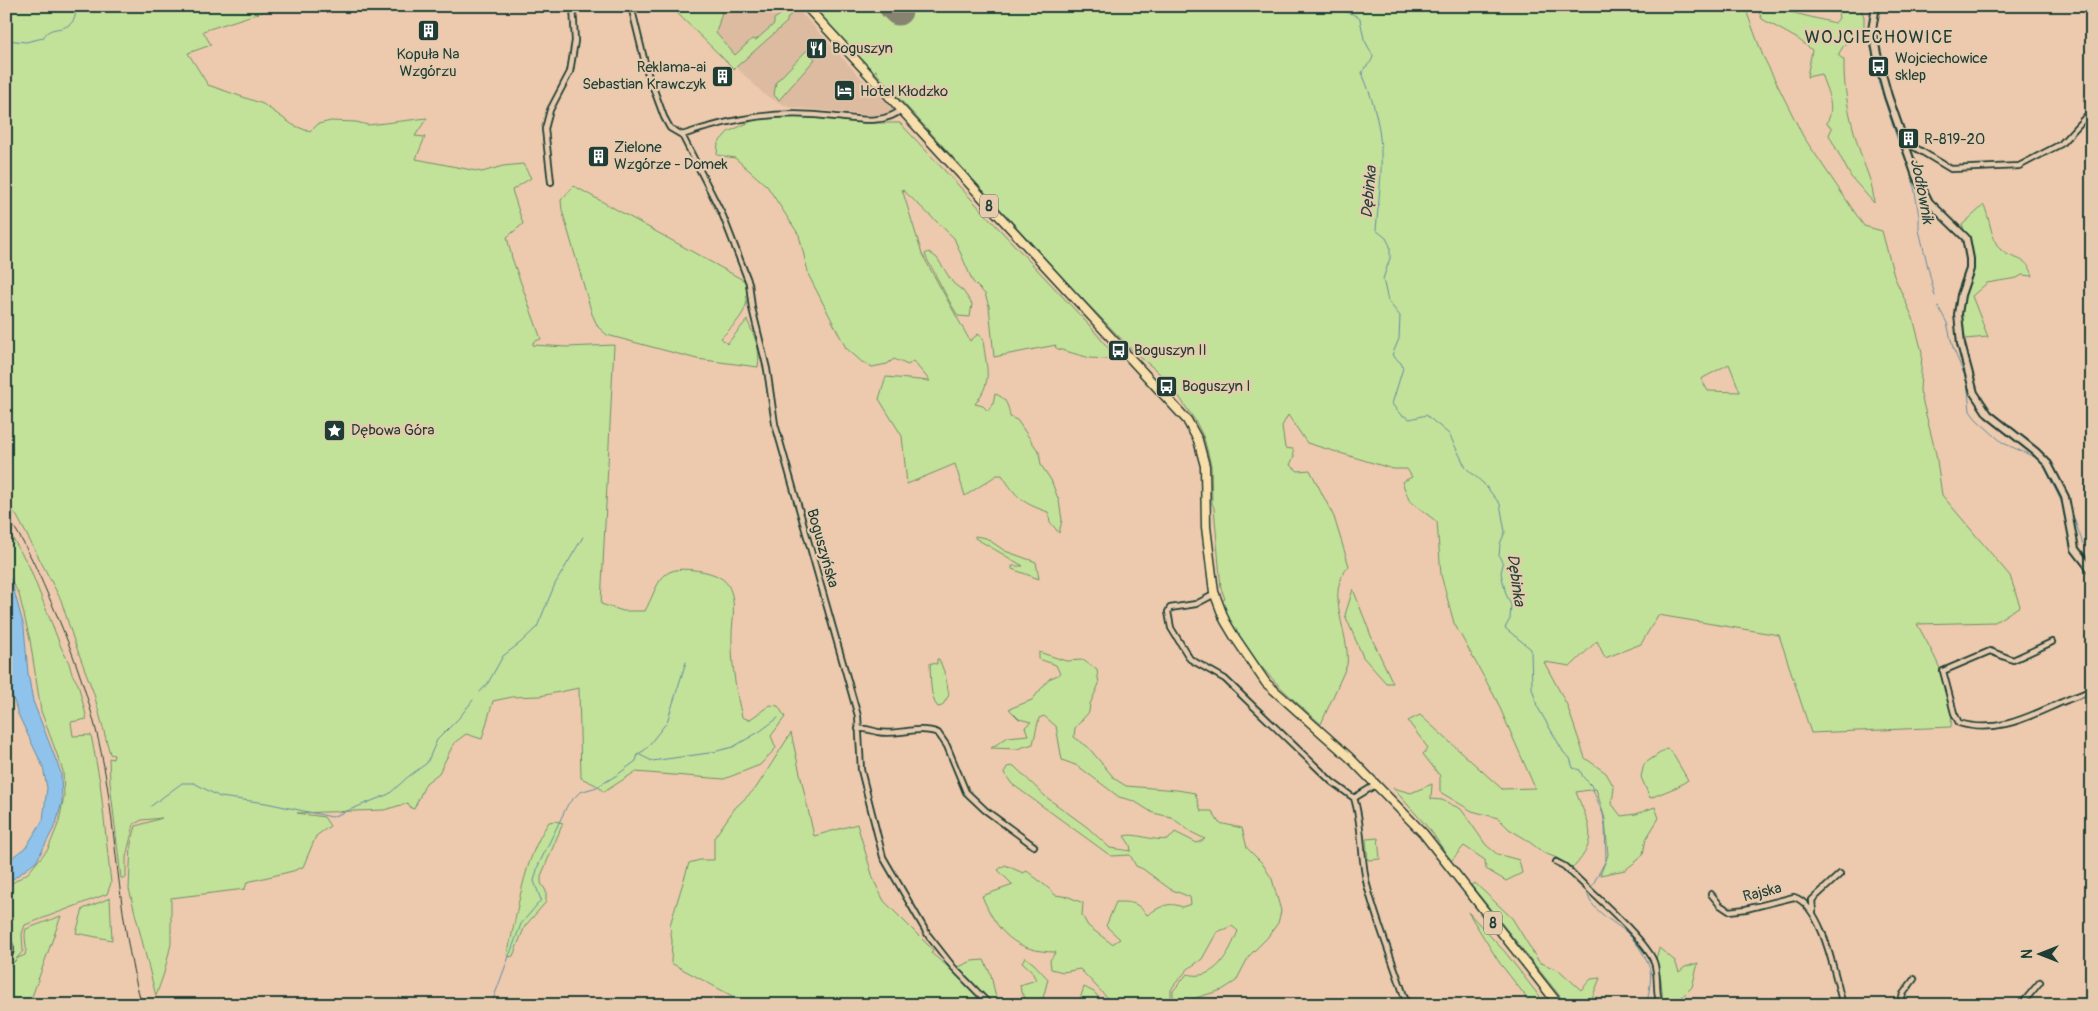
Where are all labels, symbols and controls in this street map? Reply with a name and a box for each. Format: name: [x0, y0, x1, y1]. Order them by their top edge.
building icon: Kopuła Na Wzgórzu: [416, 19, 440, 43]
district label: WOJCIECHOWICE: [1805, 26, 1953, 49]
restaurant icon: Boguszyn: [804, 36, 828, 60]
place label: Boguszyn: [832, 39, 893, 58]
place label: Kopuła Na Wzgórzu: [397, 45, 459, 81]
place label: Wojciechowice sklep: [1895, 49, 1988, 85]
bus stop icon: Wojciechowice sklep: [1867, 55, 1891, 79]
place label: Reklama-ai Sebastian Krawczyk: [582, 58, 707, 94]
building icon: Reklama-ai Sebastian Krawczyk: [710, 64, 734, 88]
hotel icon: Hotel Kłodzko: [832, 79, 856, 103]
place label: Hotel Kłodzko: [860, 82, 948, 101]
building icon: R-819-20: [1896, 127, 1920, 151]
place label: R-819-20: [1924, 130, 1985, 149]
place label: Zielone Wzgórze - Domek: [614, 138, 729, 174]
building icon: Zielone Wzgórze - Domek: [586, 144, 610, 168]
water label: Jodłownik: [1906, 157, 1938, 227]
water label: Dębinka: [1357, 164, 1381, 219]
road number: 8: [980, 195, 998, 218]
bus stop icon: Boguszyn II: [1106, 338, 1130, 362]
place label: Boguszyn II: [1134, 341, 1207, 360]
bus stop icon: Boguszyn I: [1154, 374, 1178, 398]
place label: Boguszyn I: [1182, 377, 1251, 396]
place icon: Dębowa Góra: [323, 418, 347, 442]
place label: Dębowa Góra: [351, 421, 435, 440]
street label: Boguszyńska: [802, 507, 843, 590]
water label: Dębinka: [1502, 553, 1530, 609]
street label: Rajska: [1741, 879, 1783, 906]
road number: 8: [1484, 911, 1502, 934]
north arrow: [2016, 928, 2066, 978]
text: N: [2019, 949, 2036, 959]

